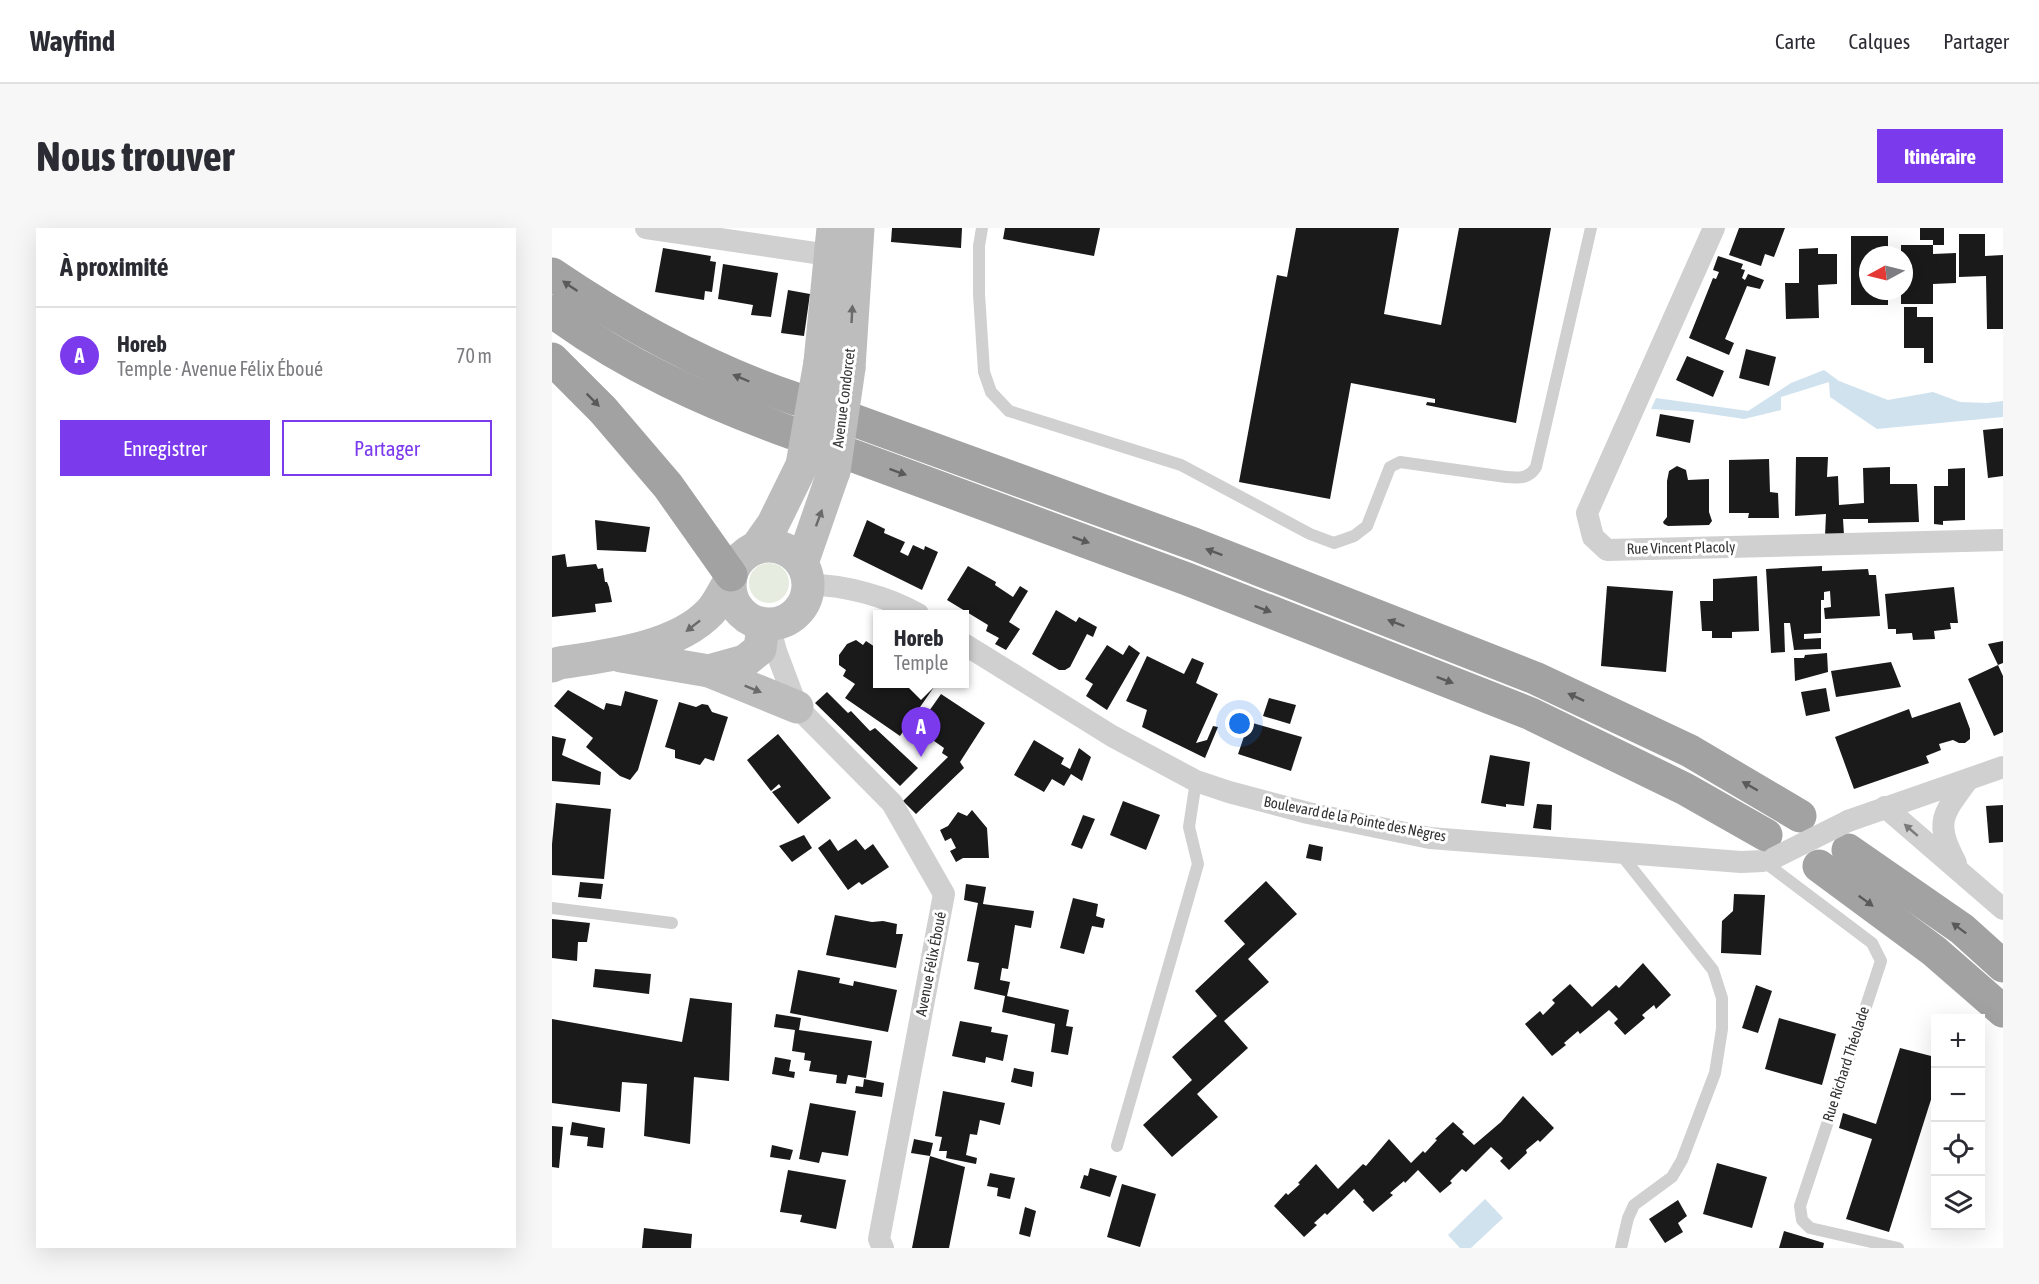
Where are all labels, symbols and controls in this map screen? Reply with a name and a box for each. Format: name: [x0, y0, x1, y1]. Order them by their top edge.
text: Wayfind: [30, 25, 115, 57]
text: Carte: [1775, 29, 1816, 53]
text: Calques: [1849, 29, 1910, 53]
text: Partager: [1943, 29, 2009, 53]
button: Itinéraire: [1877, 129, 2003, 183]
text: Nous trouver: [36, 132, 234, 180]
north arrow: [1859, 246, 1913, 300]
text: À proximité: [60, 252, 168, 282]
one-way arrow: [562, 281, 578, 292]
one-way arrow: [848, 304, 857, 323]
text: Horeb: [117, 331, 167, 357]
text: A: [75, 344, 84, 367]
text: 70 m: [456, 344, 492, 367]
street label: Avenue Condorcet: [829, 347, 858, 449]
text: Temple · Avenue Félix Éboué: [117, 357, 323, 380]
one-way arrow: [732, 373, 750, 383]
one-way arrow: [586, 393, 600, 407]
button: Enregistrer: [60, 420, 270, 476]
button: Partager: [282, 420, 492, 476]
one-way arrow: [889, 468, 907, 478]
one-way arrow: [814, 508, 824, 526]
one-way arrow: [1072, 535, 1090, 545]
street label: Rue Vincent Placoly: [1627, 538, 1735, 557]
one-way arrow: [1205, 547, 1223, 557]
one-way arrow: [1254, 605, 1272, 614]
popup: [873, 610, 969, 688]
one-way arrow: [1387, 618, 1405, 628]
one-way arrow: [685, 619, 701, 632]
text: Horeb: [894, 625, 944, 651]
text: Temple: [894, 651, 948, 674]
one-way arrow: [1436, 675, 1454, 685]
one-way arrow: [744, 685, 762, 694]
one-way arrow: [1568, 693, 1585, 702]
pin: A: [902, 708, 940, 757]
your location: [1225, 709, 1254, 738]
one-way arrow: [1742, 780, 1758, 791]
street label: Boulevard de la Pointe des Nègres: [1262, 792, 1448, 845]
one-way arrow: [1904, 824, 1919, 837]
one-way arrow: [1858, 895, 1874, 907]
street label: Avenue Félix Éboué: [912, 910, 949, 1018]
one-way arrow: [1951, 922, 1967, 934]
street label: Rue Richard Théolade: [1819, 1004, 1872, 1124]
map controls: [1931, 1014, 1985, 1230]
button: +: [1931, 1014, 1985, 1068]
button: −: [1931, 1068, 1985, 1122]
button: locate: [1931, 1122, 1985, 1176]
button: layers: [1931, 1176, 1985, 1230]

